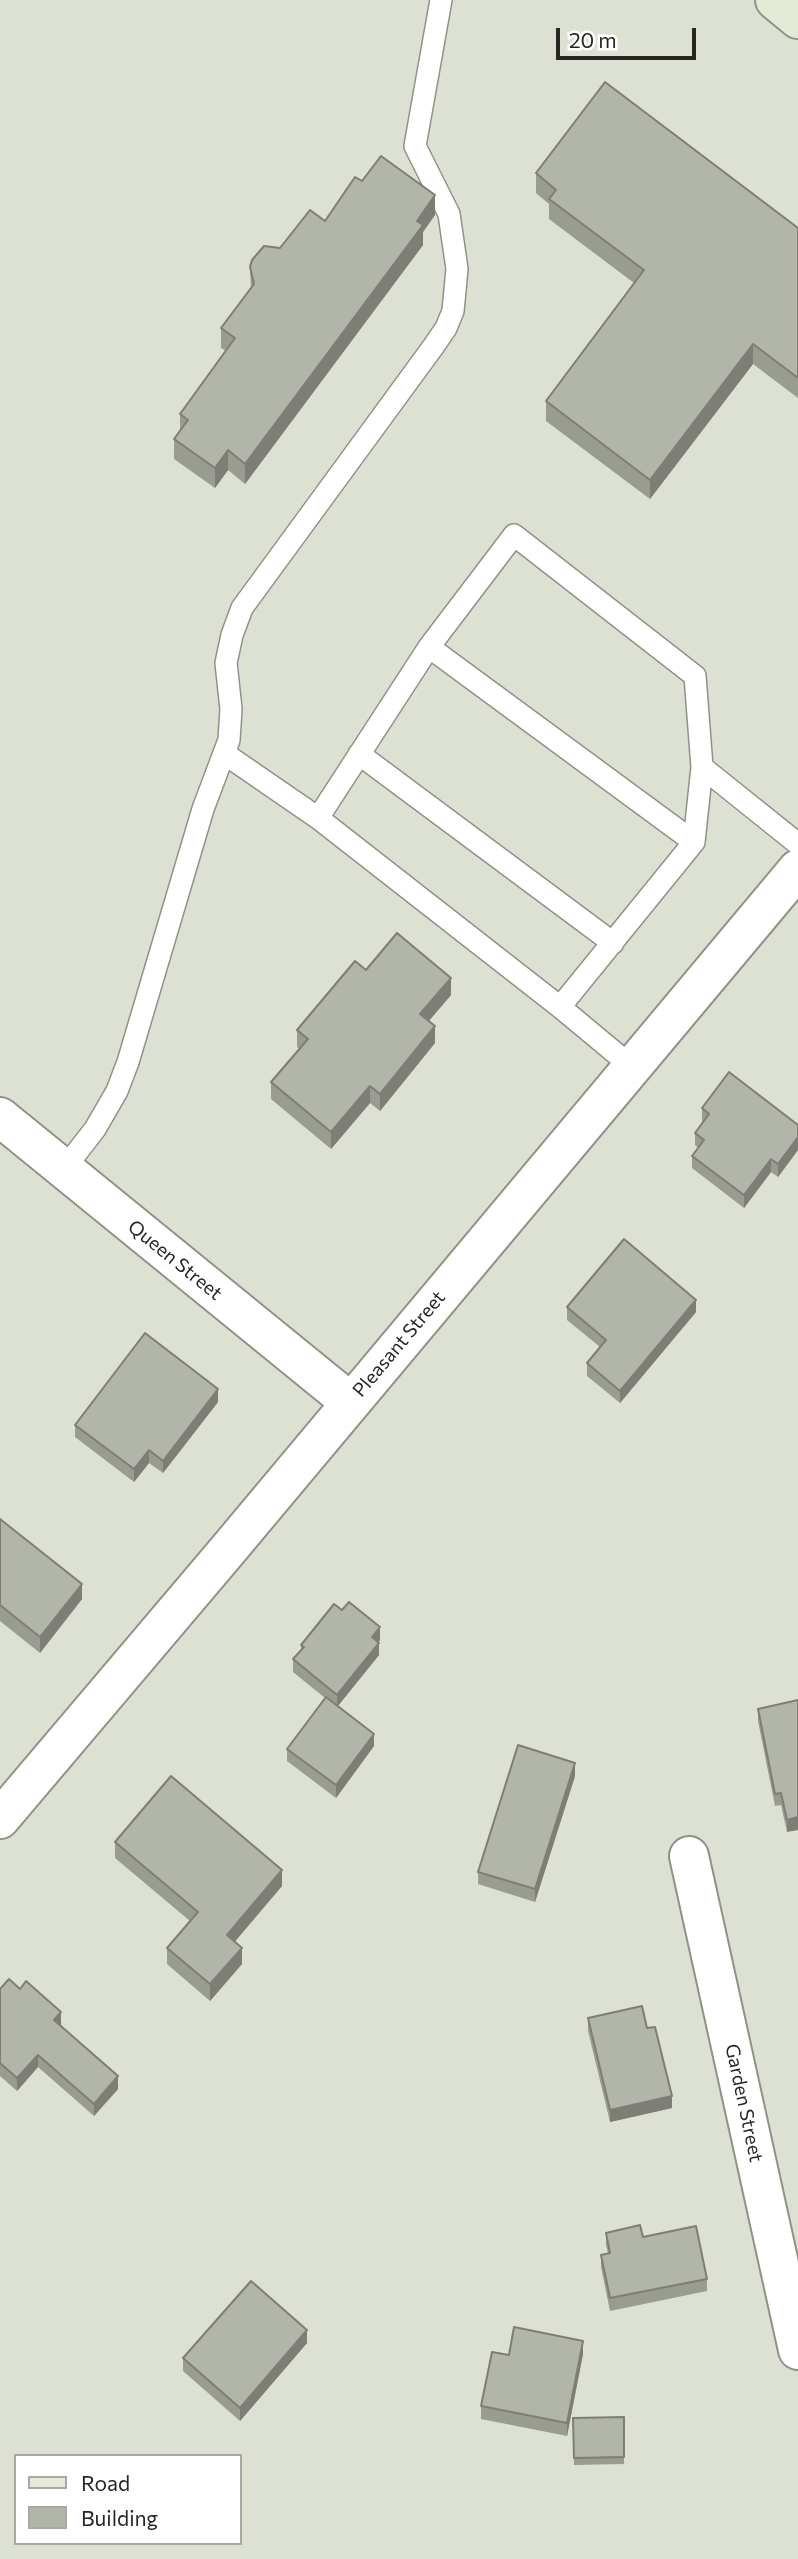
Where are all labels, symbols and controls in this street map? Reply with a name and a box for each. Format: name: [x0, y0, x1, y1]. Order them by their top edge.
scale bar: [560, 14, 700, 58]
text: 20 m: [569, 27, 617, 52]
street label: Queen Street: [123, 1215, 227, 1305]
street label: Pleasant Street: [348, 1286, 450, 1402]
street label: Garden Street: [720, 2042, 768, 2164]
legend: [14, 2454, 242, 2545]
text: Road: [81, 2470, 130, 2495]
text: Building: [81, 2505, 158, 2530]

